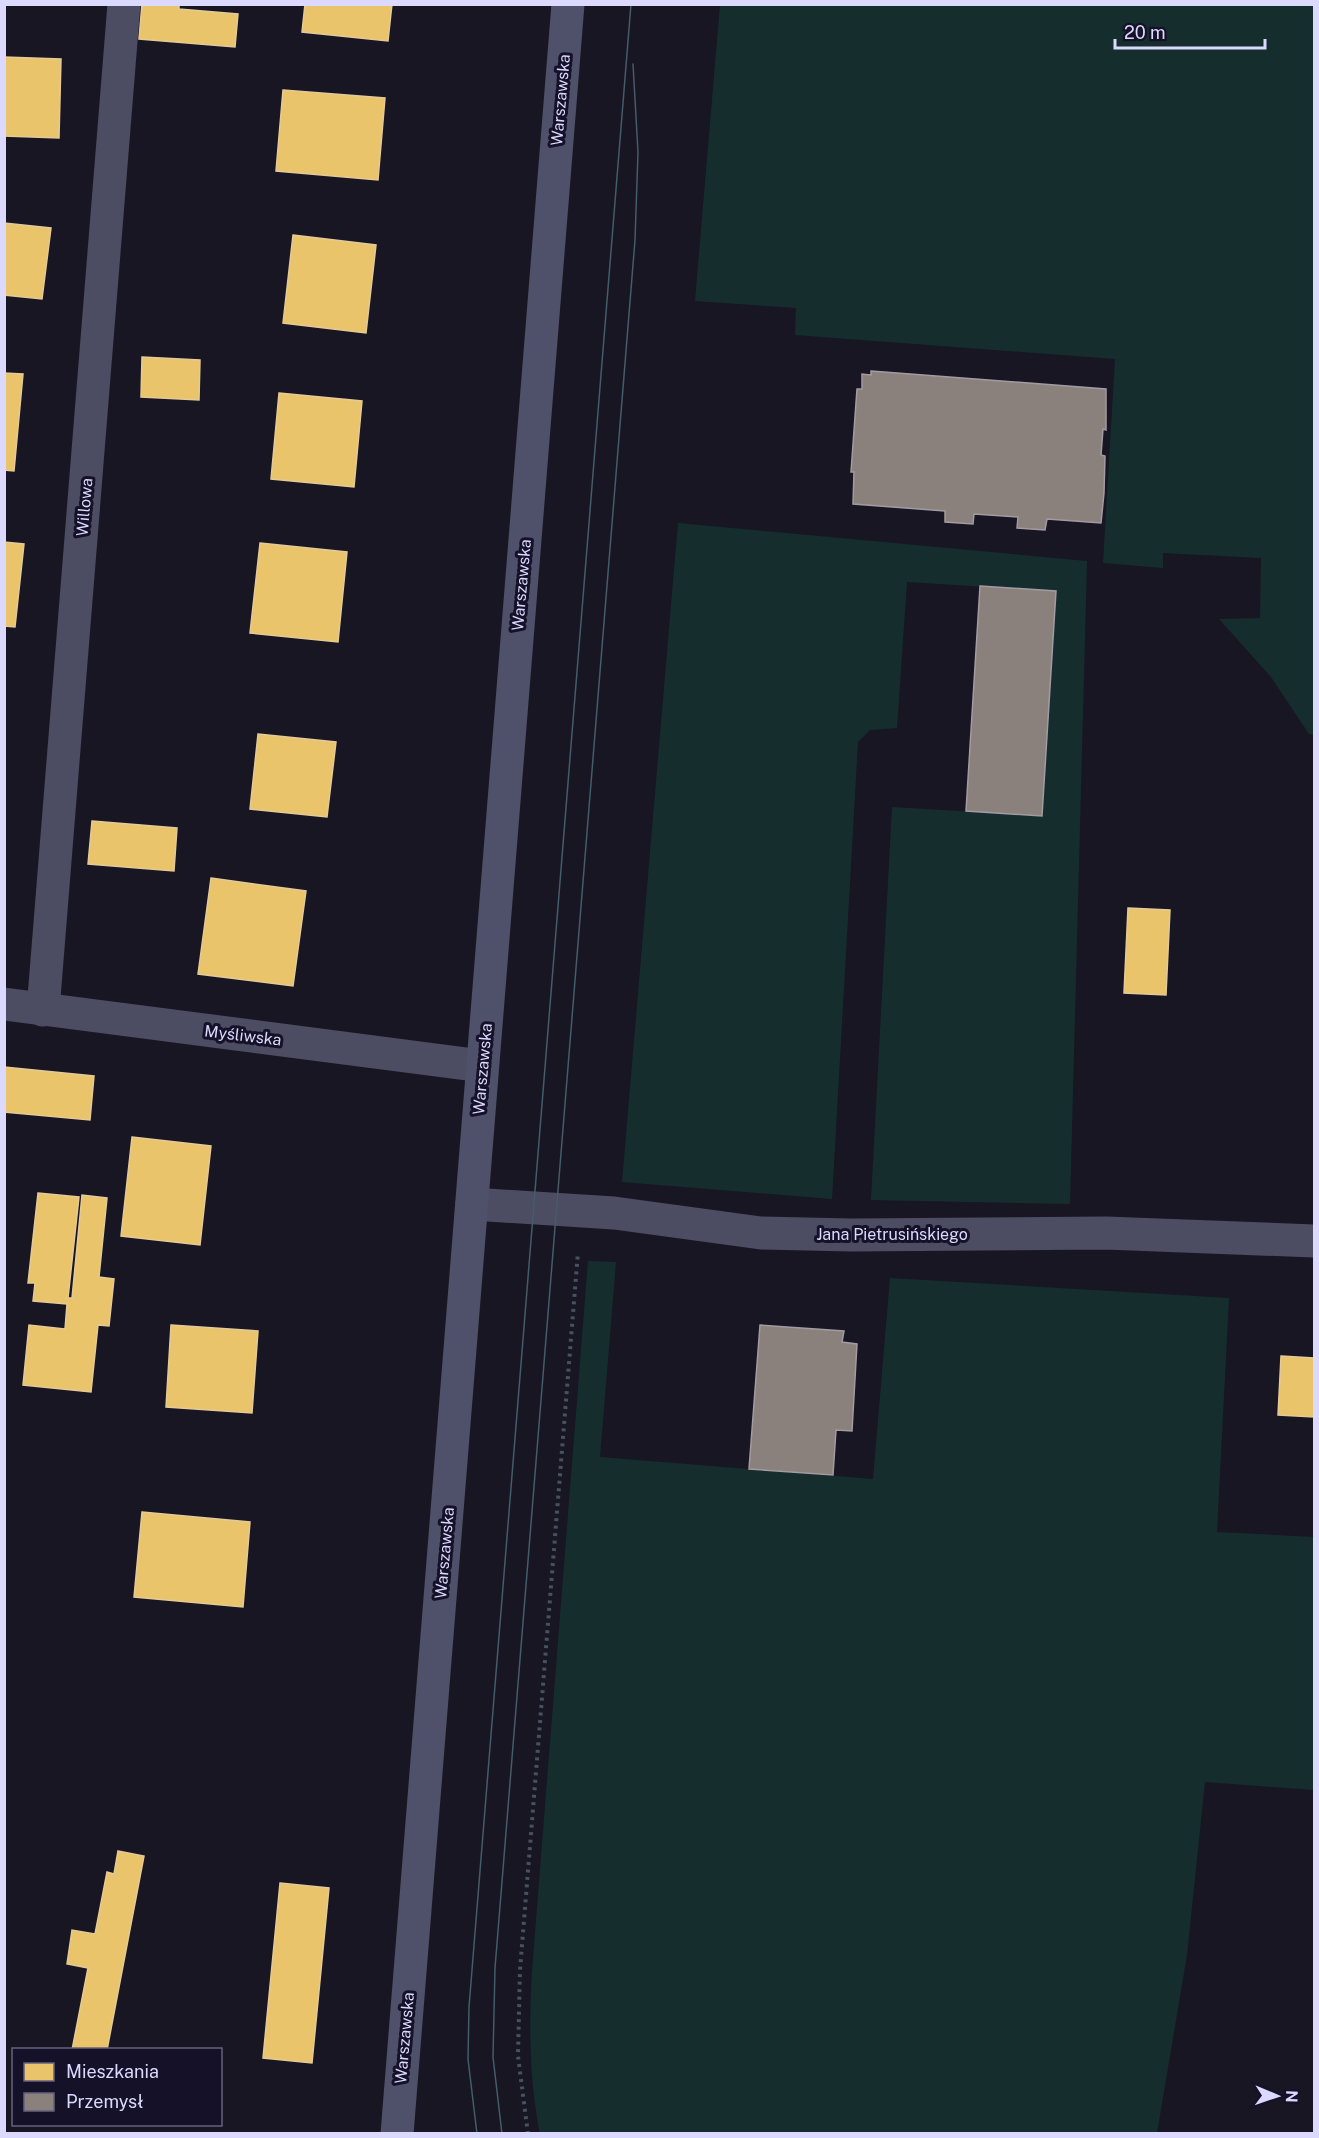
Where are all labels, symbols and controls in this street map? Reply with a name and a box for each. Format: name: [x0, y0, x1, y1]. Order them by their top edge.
scale bar: [1115, 12, 1265, 50]
text: 20 m: [1124, 22, 1166, 43]
street label: Warszawska: [547, 53, 574, 147]
street label: Willowa: [72, 477, 97, 537]
street label: Warszawska: [508, 538, 535, 632]
street label: Myśliwska: [203, 1021, 283, 1050]
street label: Warszawska: [469, 1022, 496, 1116]
street label: Jana Pietrusińskiego: [816, 1225, 968, 1244]
street label: Warszawska: [431, 1506, 458, 1600]
street label: Warszawska: [391, 1991, 418, 2085]
legend: [12, 2048, 222, 2126]
text: Mieszkania: [66, 2061, 159, 2082]
north arrow: [1247, 2066, 1307, 2126]
text: N: [1282, 2090, 1301, 2103]
text: Przemysł: [66, 2091, 144, 2112]

